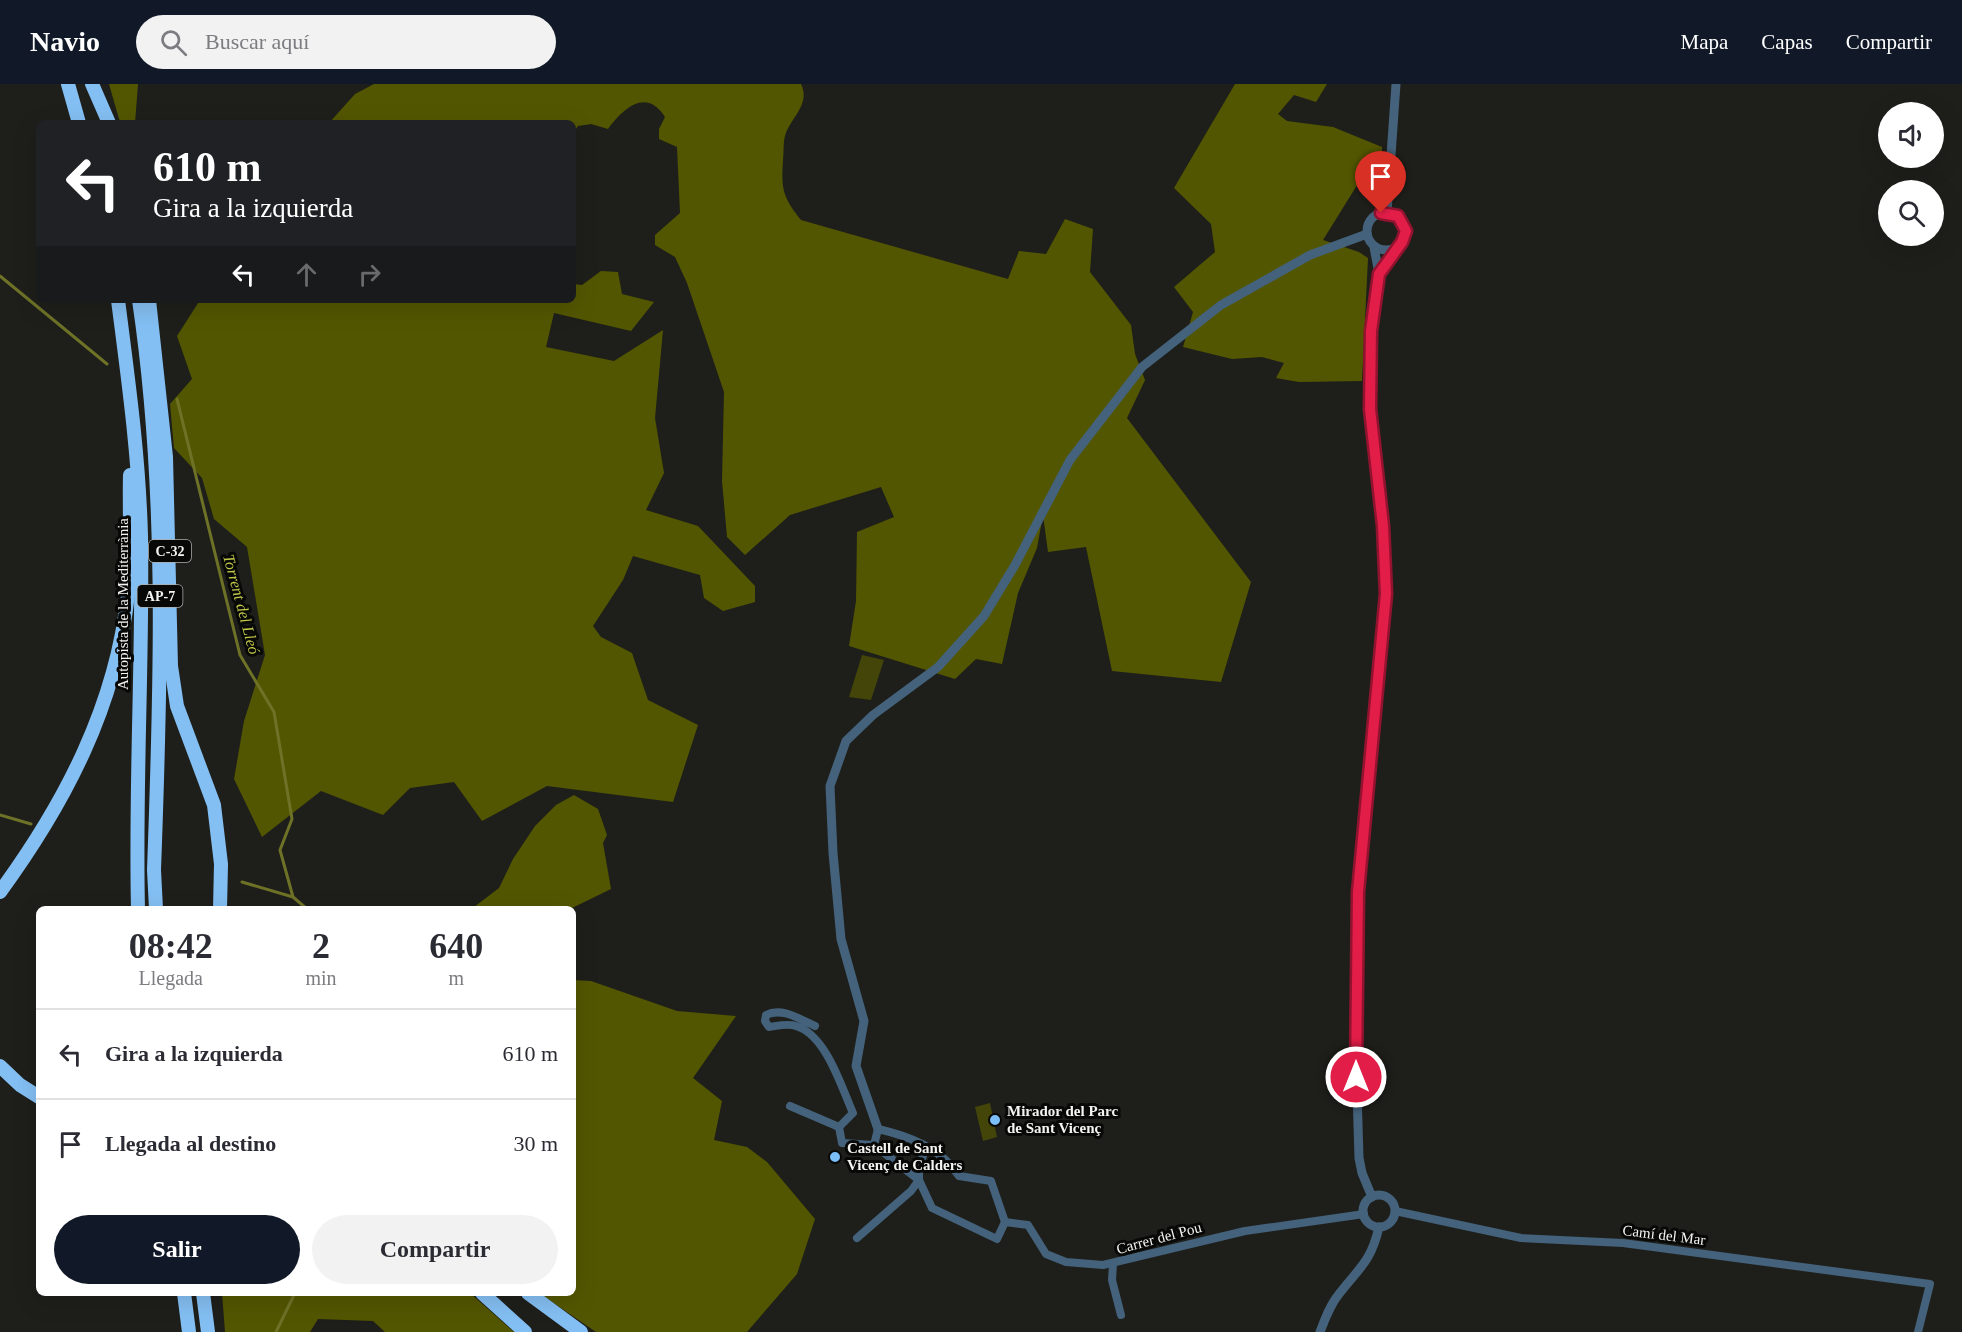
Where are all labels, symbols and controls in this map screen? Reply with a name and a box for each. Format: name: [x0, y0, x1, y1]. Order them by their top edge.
search box: [136, 15, 556, 69]
text: Navio: [30, 26, 100, 57]
icon: search: [157, 26, 190, 59]
text: Buscar aquí: [205, 29, 309, 54]
text: Mapa: [1681, 30, 1728, 54]
text: Capas: [1761, 30, 1813, 54]
text: Compartir: [1846, 30, 1932, 54]
map controls: [1878, 102, 1944, 246]
button: sound: [1878, 102, 1944, 168]
icon: left: [54, 144, 132, 222]
text: 610 m: [153, 144, 262, 190]
pin: [1355, 151, 1406, 213]
icon: arrive: [1364, 160, 1397, 193]
button: search: [1878, 180, 1944, 246]
text: Gira a la izquierda: [153, 193, 353, 223]
icon: left: [227, 258, 260, 291]
icon: ahead: [290, 258, 323, 291]
icon: right: [353, 258, 386, 291]
street label: Autopista de la Mediterrània: [115, 518, 131, 690]
road number: C-32: [149, 540, 191, 562]
water label: Torrent del Lleó: [220, 552, 263, 656]
road number: AP-7: [138, 585, 182, 607]
text: 08:42: [129, 926, 213, 966]
text: 2: [312, 926, 330, 966]
text: 640: [429, 926, 483, 966]
text: Llegada: [139, 967, 203, 989]
text: min: [305, 967, 337, 989]
text: m: [449, 967, 464, 989]
icon: left: [54, 1038, 87, 1071]
text: Gira a la izquierda: [105, 1041, 283, 1066]
text: 610 m: [502, 1041, 558, 1066]
position arrow: [1324, 1045, 1388, 1109]
place label: Mirador del Parc de Sant Vicenç: [1007, 1103, 1118, 1136]
marker: Mirador del Parc de Sant Vicenç: [988, 1113, 1002, 1127]
icon: arrive: [54, 1128, 87, 1161]
text: Llegada al destino: [105, 1131, 276, 1156]
text: 30 m: [513, 1131, 558, 1156]
place label: Castell de Sant Vicenç de Calders: [847, 1140, 962, 1173]
marker: Castell de Sant Vicenç de Calders: [828, 1150, 842, 1164]
button: Salir: [54, 1215, 300, 1284]
button: Compartir: [312, 1215, 558, 1284]
street label: Carrer del Pou: [1115, 1219, 1204, 1257]
street label: Camí del Mar: [1622, 1222, 1706, 1248]

